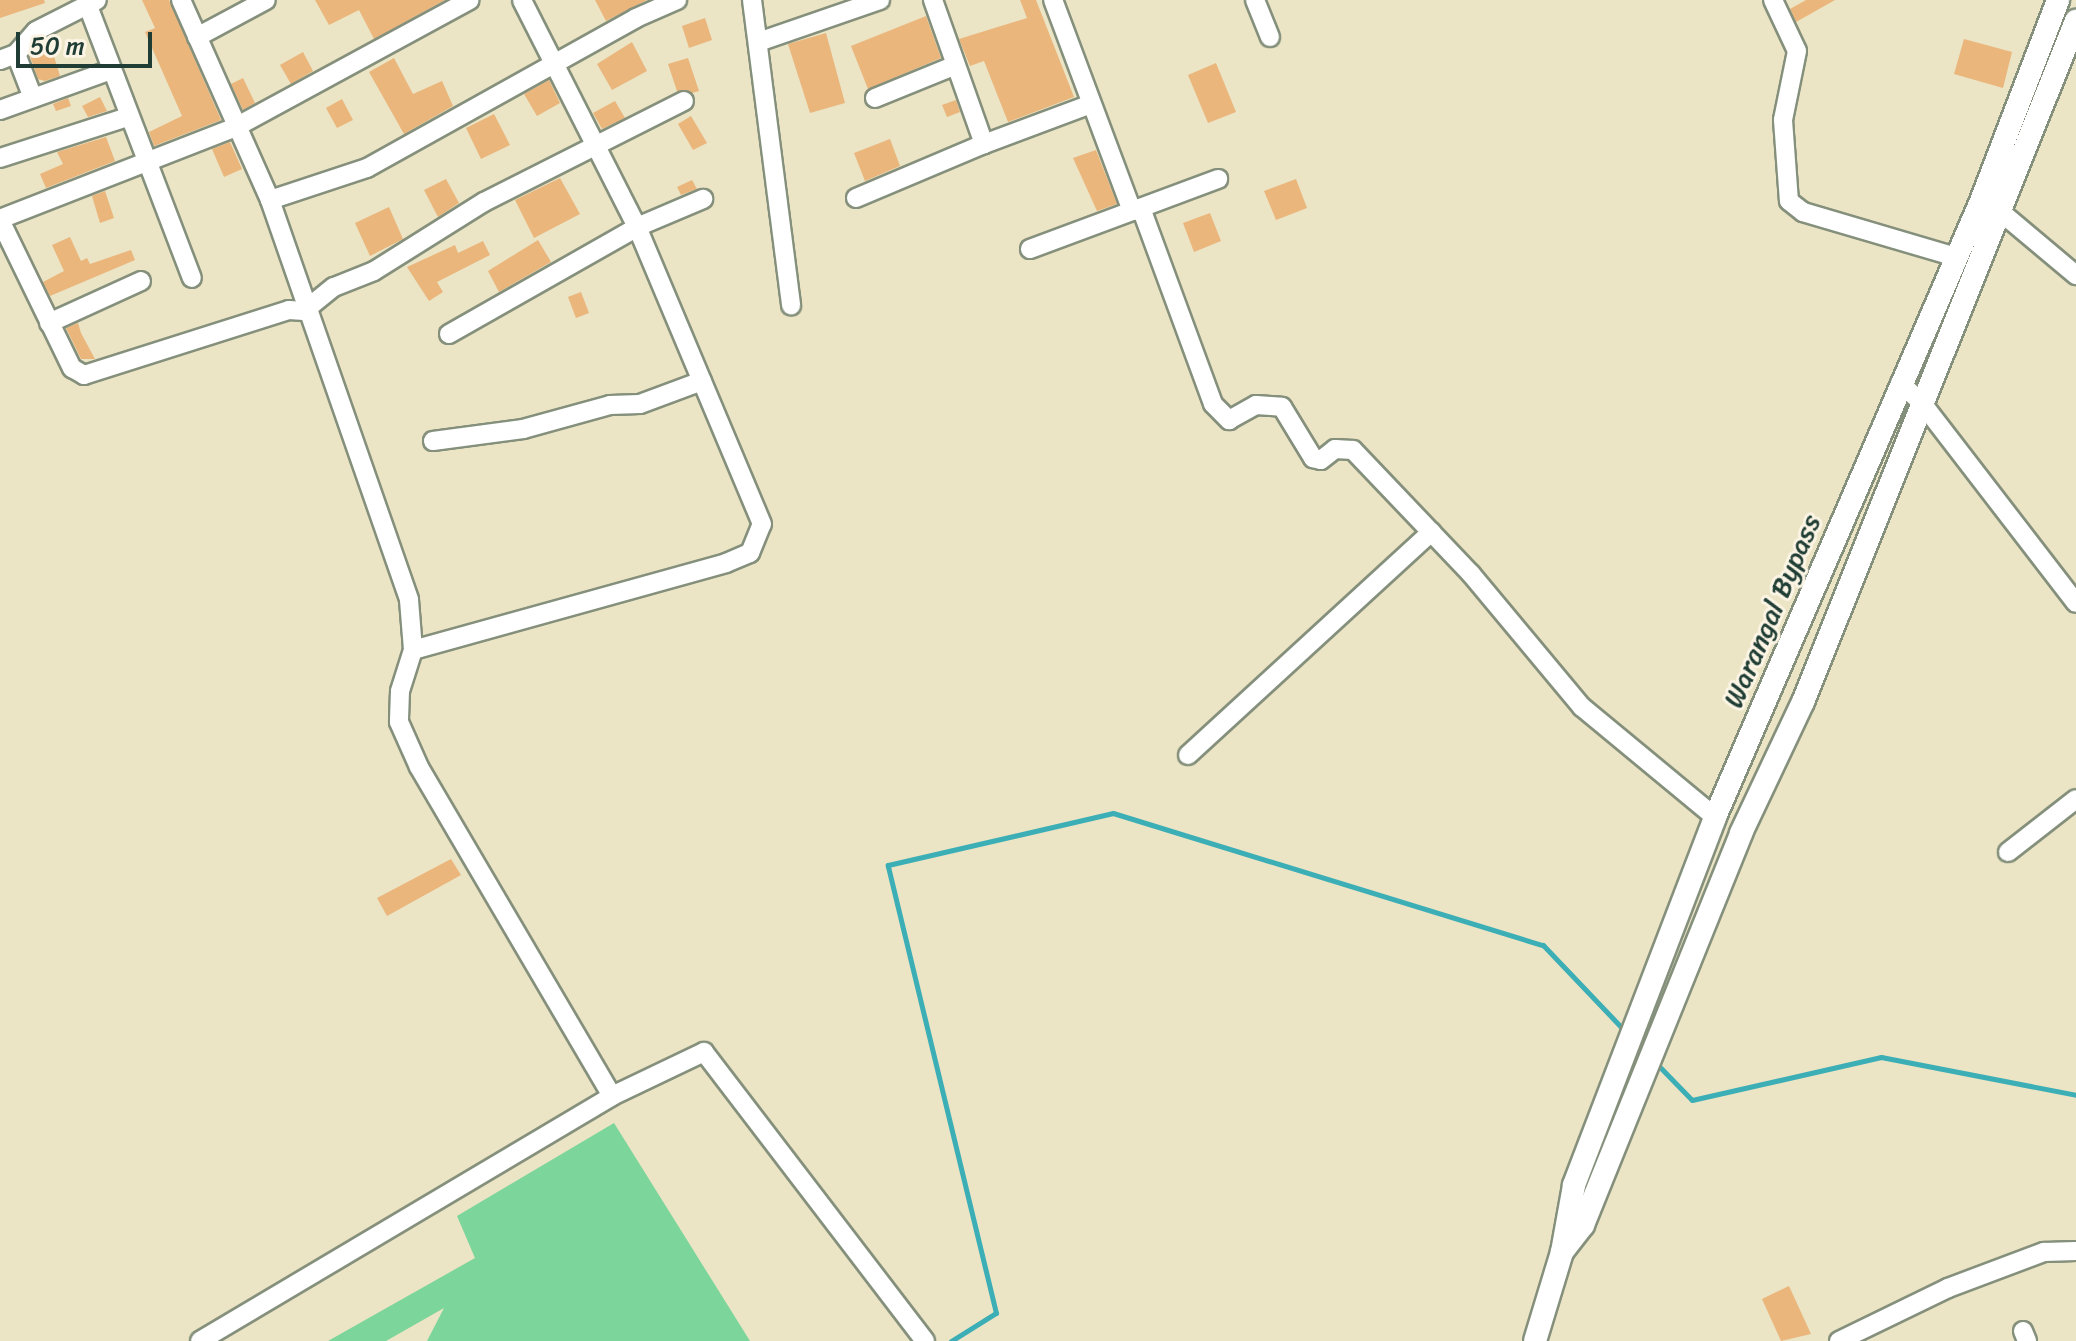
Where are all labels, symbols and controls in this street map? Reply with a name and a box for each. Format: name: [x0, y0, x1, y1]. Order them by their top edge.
scale bar: [20, 16, 156, 66]
text: 50 m: [30, 25, 85, 67]
street label: Warangal Bypass: [1716, 510, 1828, 712]

